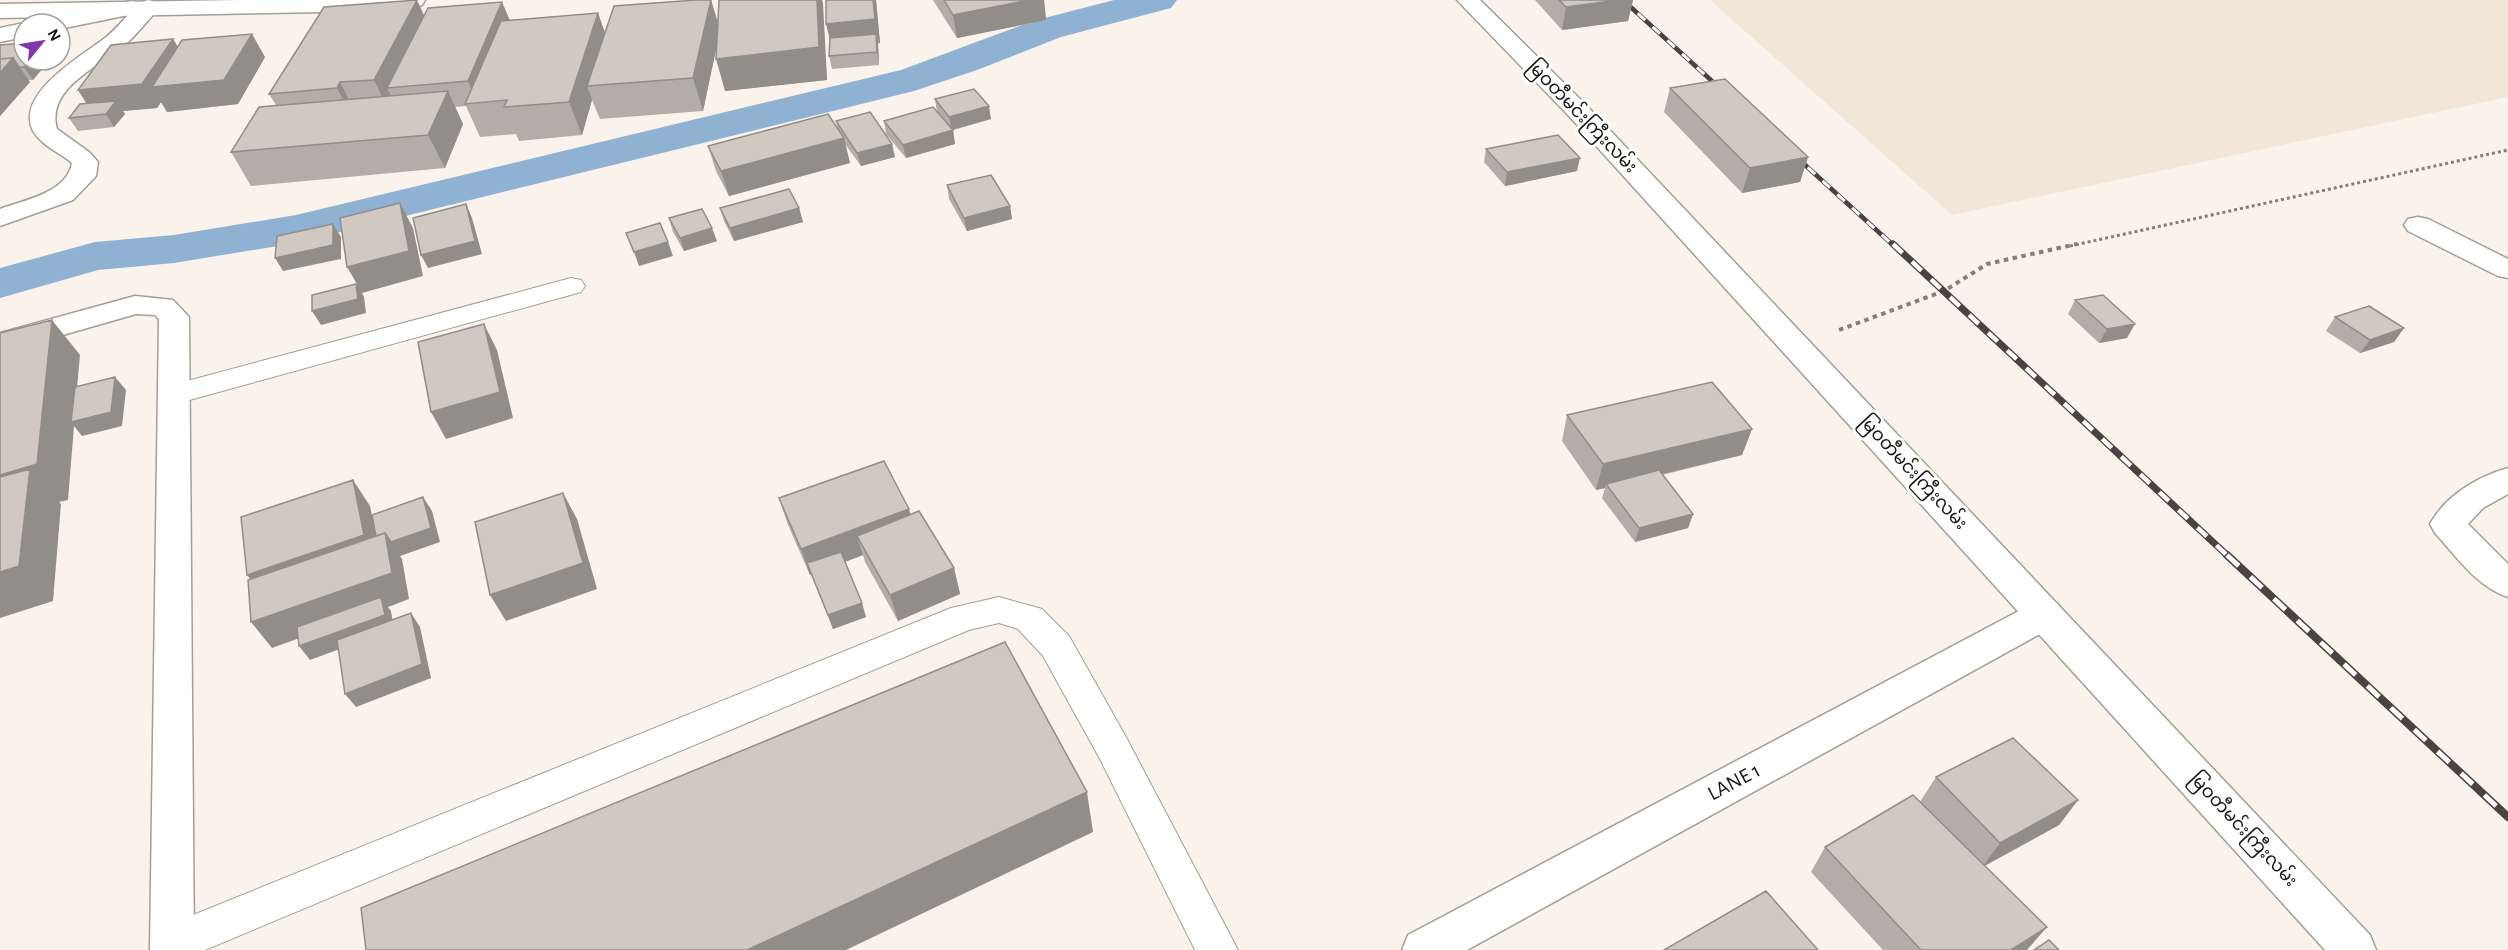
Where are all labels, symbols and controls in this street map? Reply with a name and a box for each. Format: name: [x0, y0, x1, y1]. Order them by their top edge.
north arrow: [12, 12, 72, 72]
text: N: [44, 26, 64, 44]
street label: မြဝတီမင်းကြီးလမ်း: [1521, 53, 1644, 180]
street label: မြဝတီမင်းကြီးလမ်း: [1852, 409, 1974, 537]
street label: LANE 1: [1704, 760, 1764, 804]
street label: မြဝတီမင်းကြီးလမ်း: [2182, 766, 2304, 894]

